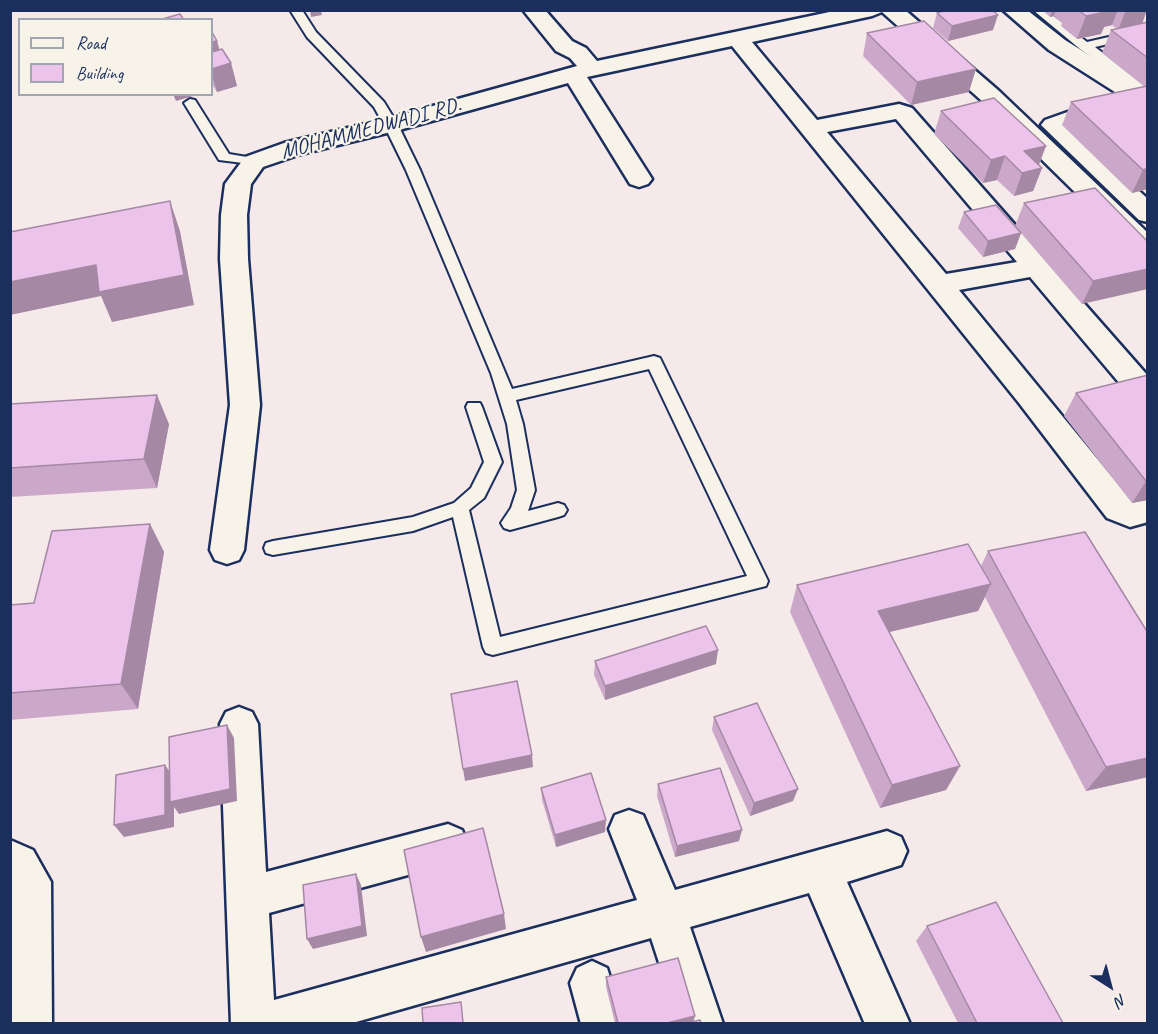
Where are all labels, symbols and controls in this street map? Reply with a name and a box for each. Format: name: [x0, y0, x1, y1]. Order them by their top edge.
legend: [18, 18, 213, 96]
text: Road: [76, 32, 106, 54]
text: Building: [76, 62, 123, 84]
street label: MOHAMMEDWADI RD.: [278, 92, 464, 166]
north arrow: [1080, 956, 1140, 1016]
text: N: [1111, 990, 1130, 1012]

